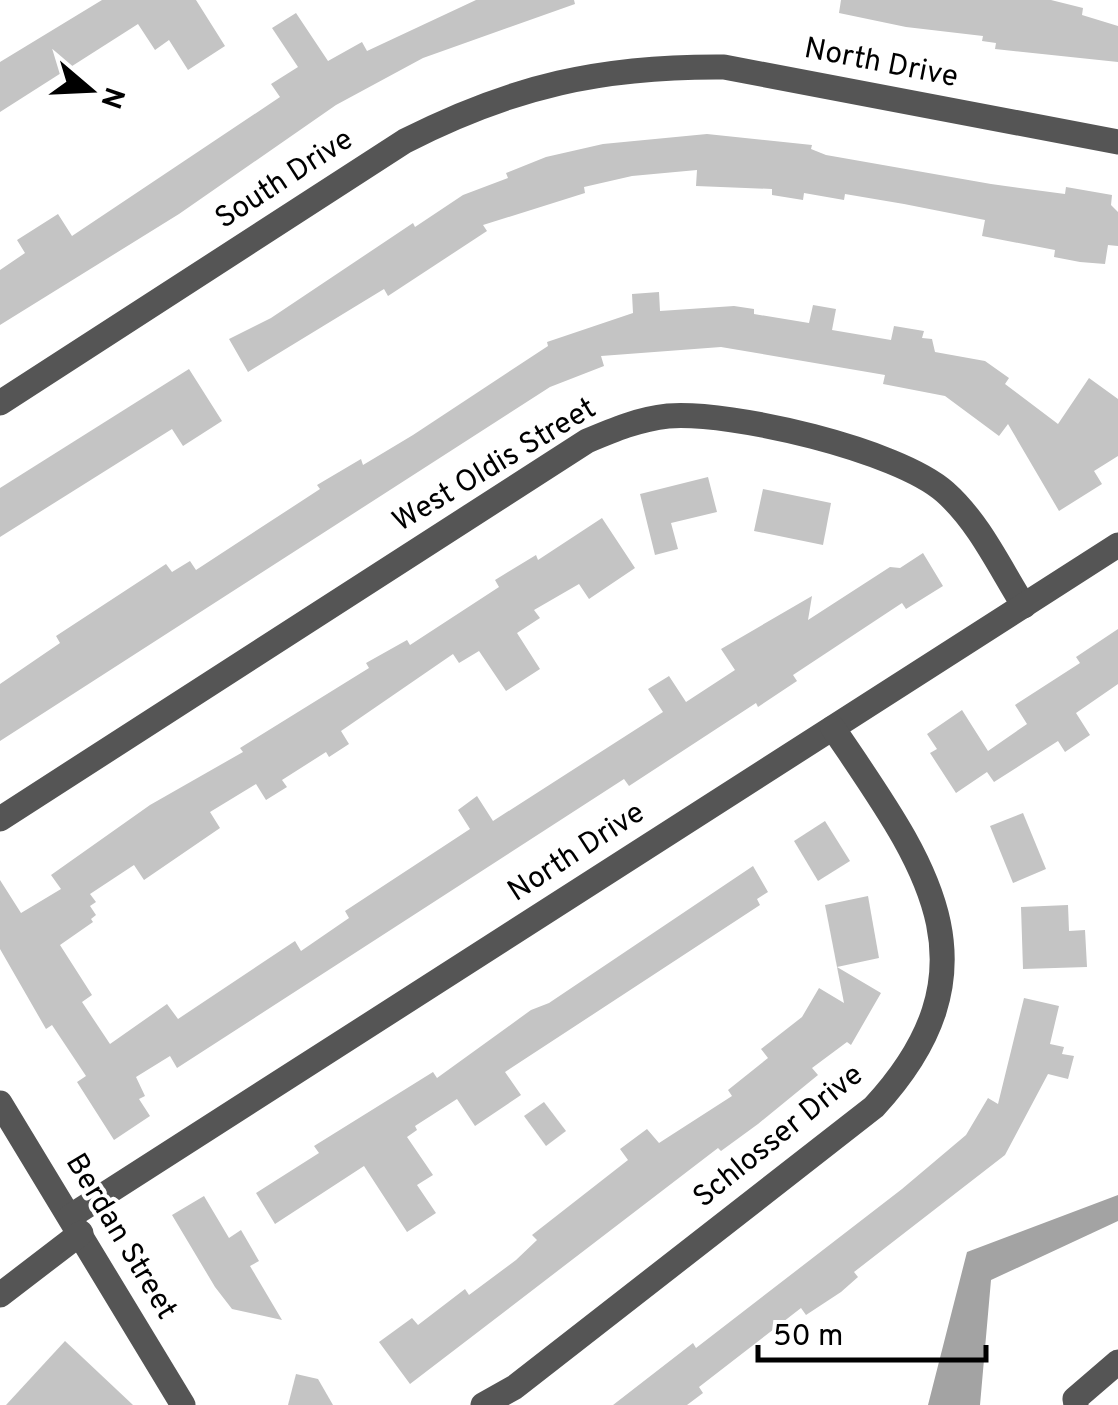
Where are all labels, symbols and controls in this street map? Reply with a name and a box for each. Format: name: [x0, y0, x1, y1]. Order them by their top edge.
street label: North Drive: [801, 31, 961, 97]
north arrow: [40, 40, 140, 140]
text: N: [91, 82, 131, 113]
street label: South Drive: [209, 122, 361, 238]
street label: West Oldis Street: [387, 391, 603, 541]
street label: North Drive: [502, 795, 652, 911]
street label: Schlosser Drive: [687, 1057, 871, 1217]
street label: Berdan Street: [56, 1147, 184, 1327]
scale bar: [758, 1300, 986, 1362]
text: 50 m: [773, 1319, 843, 1356]

